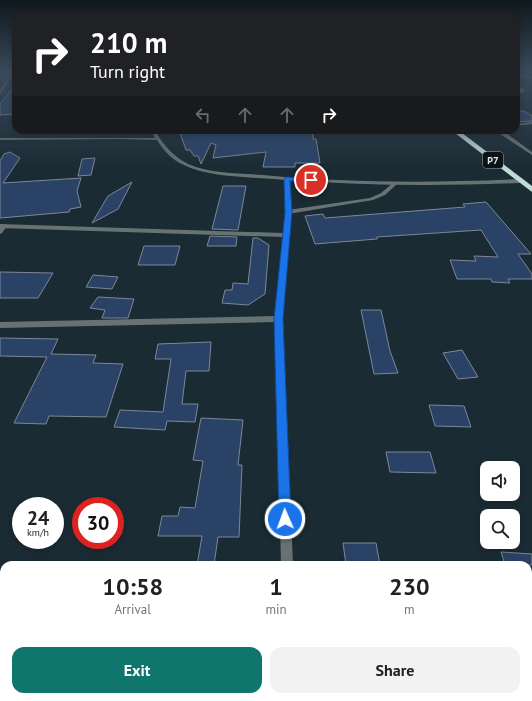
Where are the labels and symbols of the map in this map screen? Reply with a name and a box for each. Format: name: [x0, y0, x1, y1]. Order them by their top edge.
road number: P7: [483, 152, 503, 168]
pin: [294, 163, 328, 197]
speed limit sign: 30: [72, 497, 124, 549]
position arrow: [264, 498, 306, 540]

